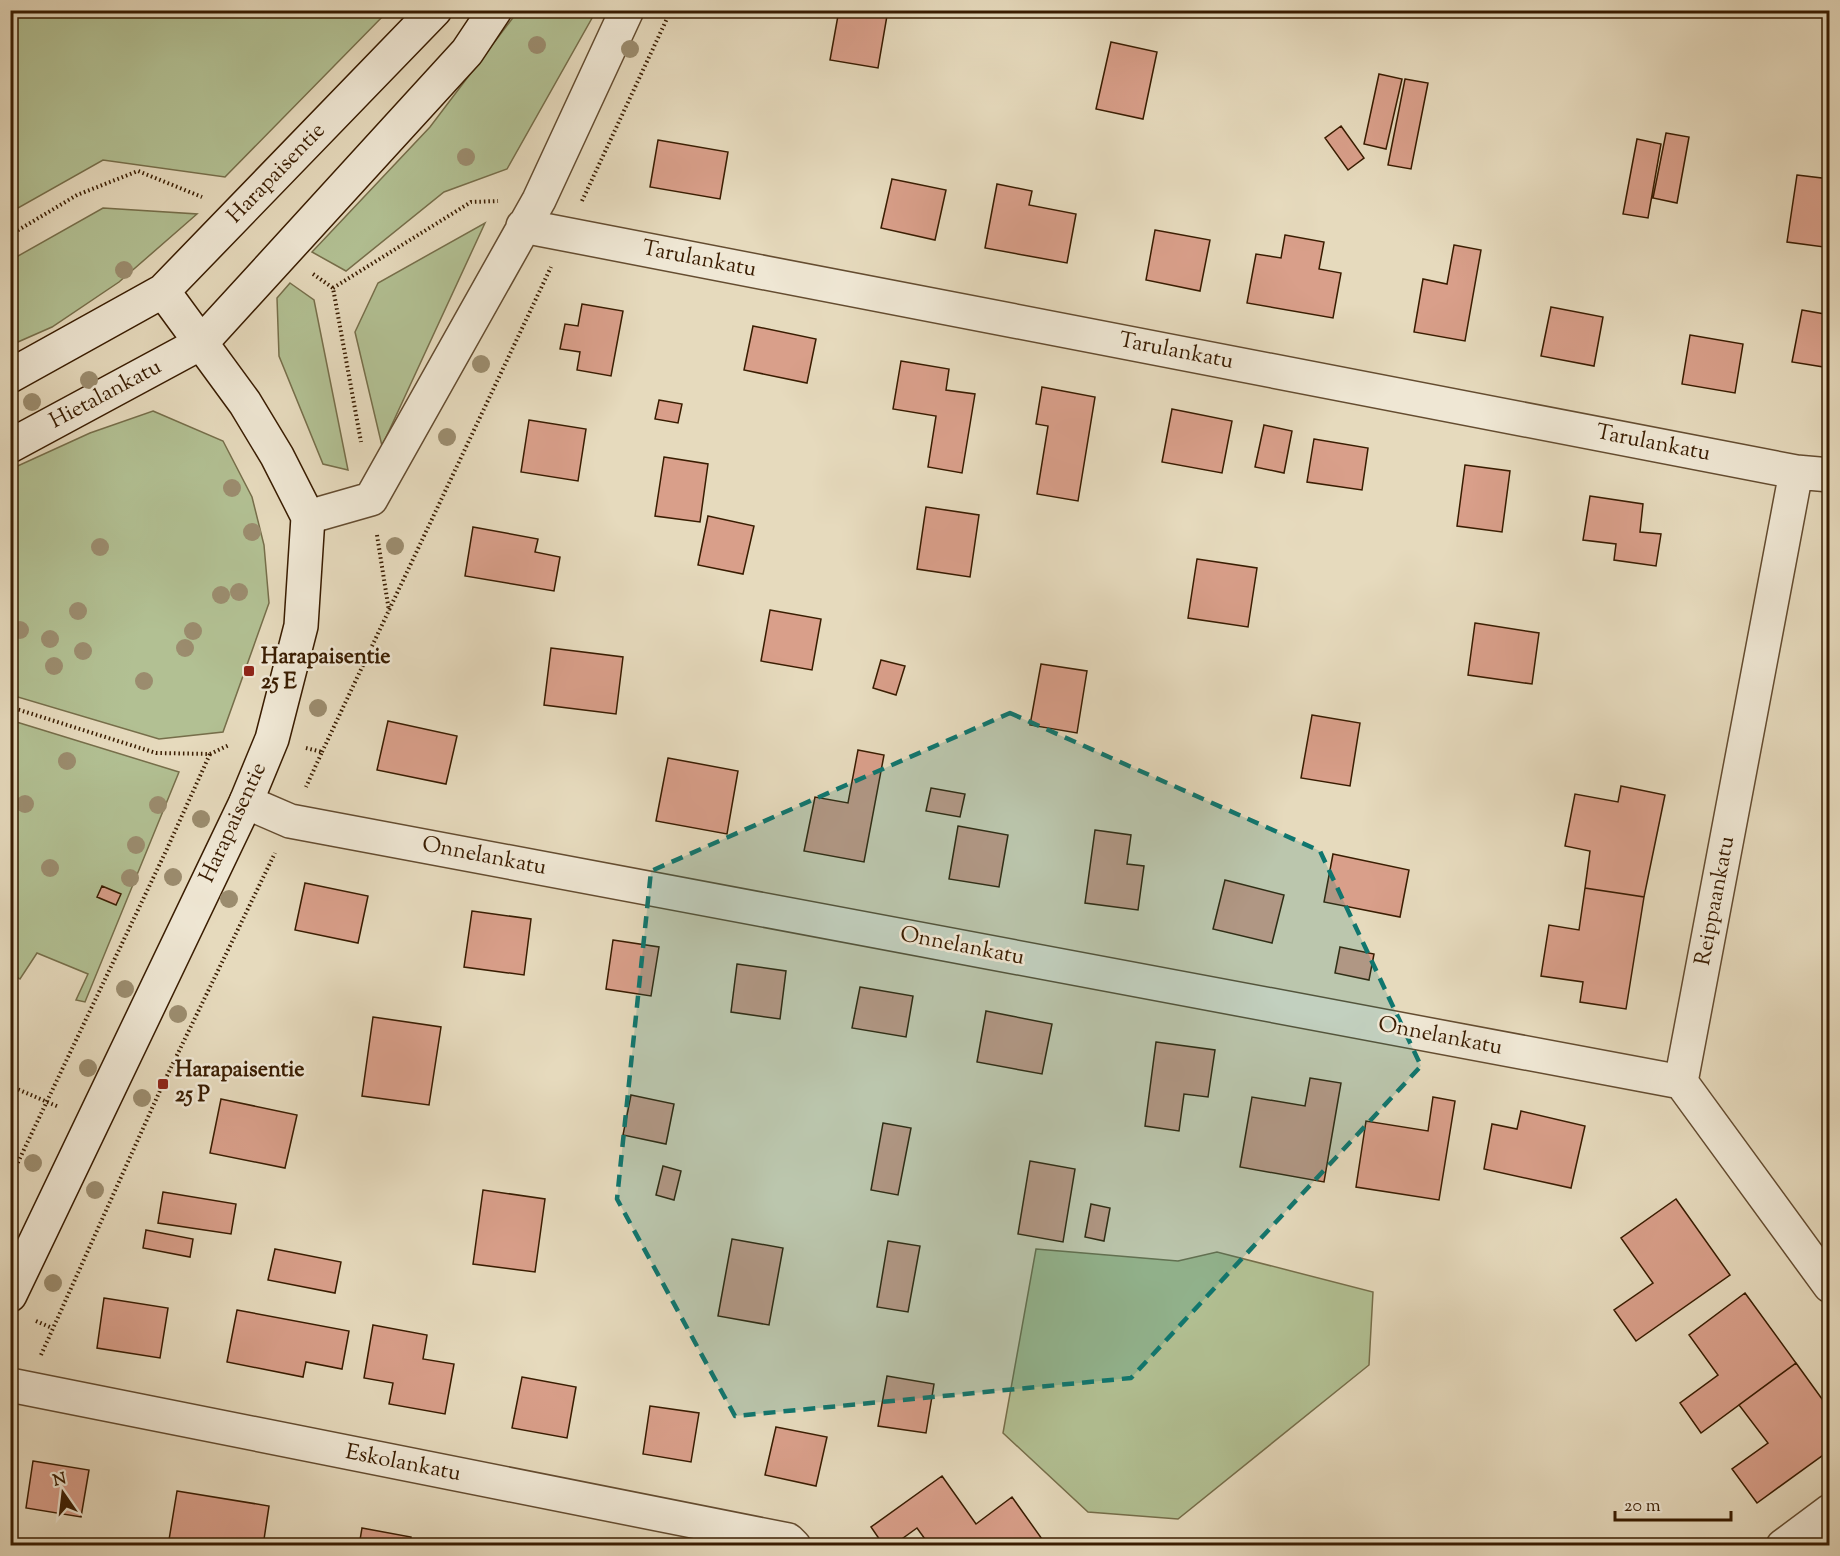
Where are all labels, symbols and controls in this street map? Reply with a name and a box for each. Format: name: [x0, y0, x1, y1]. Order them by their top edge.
street label: Harapaisentie: [220, 116, 334, 232]
street label: Tarulankatu: [639, 233, 759, 287]
street label: Tarulankatu: [1116, 325, 1236, 379]
street label: Hietalankatu: [44, 352, 168, 438]
street label: Tarulankatu: [1593, 417, 1713, 471]
place label: Harapaisentie 25 E: [261, 642, 391, 699]
marker: Harapaisentie 25 E: [242, 664, 256, 678]
street label: Harapaisentie: [192, 758, 276, 888]
street label: Onnelankatu: [419, 829, 549, 885]
street label: Reippaankatu: [1688, 833, 1744, 968]
street label: Onnelankatu: [897, 919, 1027, 975]
street label: Onnelankatu: [1375, 1009, 1505, 1065]
place label: Harapaisentie 25 P: [175, 1055, 305, 1112]
marker: Harapaisentie 25 P: [156, 1077, 170, 1091]
street label: Eskolankatu: [343, 1437, 464, 1491]
north arrow: [33, 1463, 93, 1523]
text: N: [51, 1468, 69, 1494]
scale bar: [1615, 1484, 1730, 1522]
text: 20 m: [1624, 1494, 1661, 1520]

